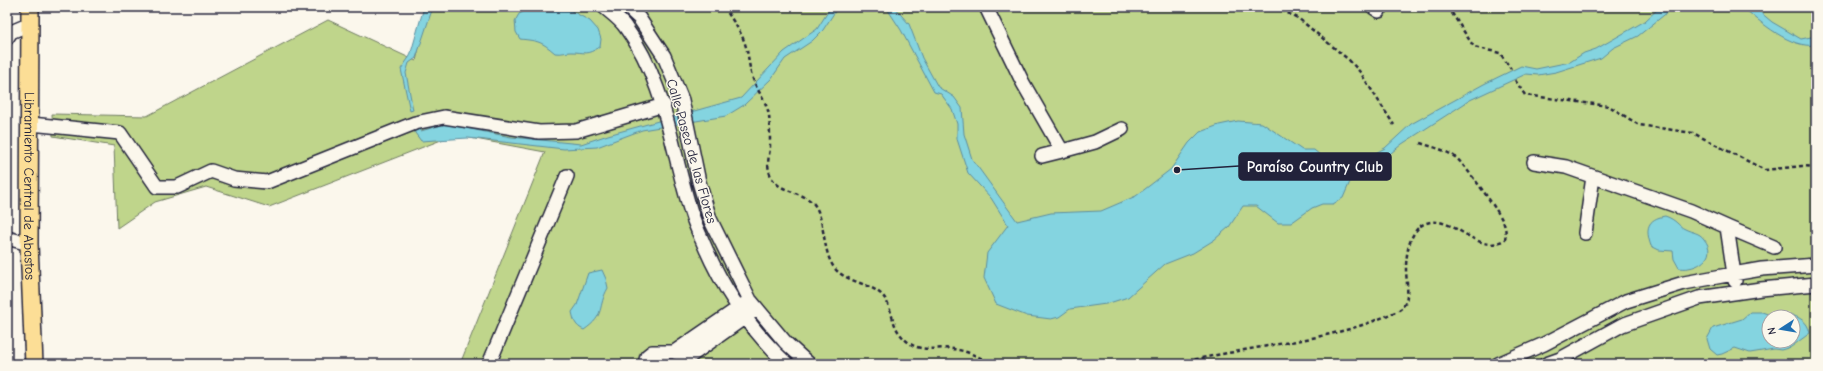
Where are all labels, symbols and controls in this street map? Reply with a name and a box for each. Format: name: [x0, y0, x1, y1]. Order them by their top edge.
street label: Calle Paseo de las Flores: [663, 77, 720, 226]
street label: Libramiento Central de Abastos: [20, 92, 38, 280]
callout: Paraíso Country Club: [1239, 153, 1391, 180]
text: Paraíso Country Club: [1247, 158, 1383, 176]
north arrow: [1761, 309, 1801, 349]
text: N: [1765, 326, 1779, 336]

